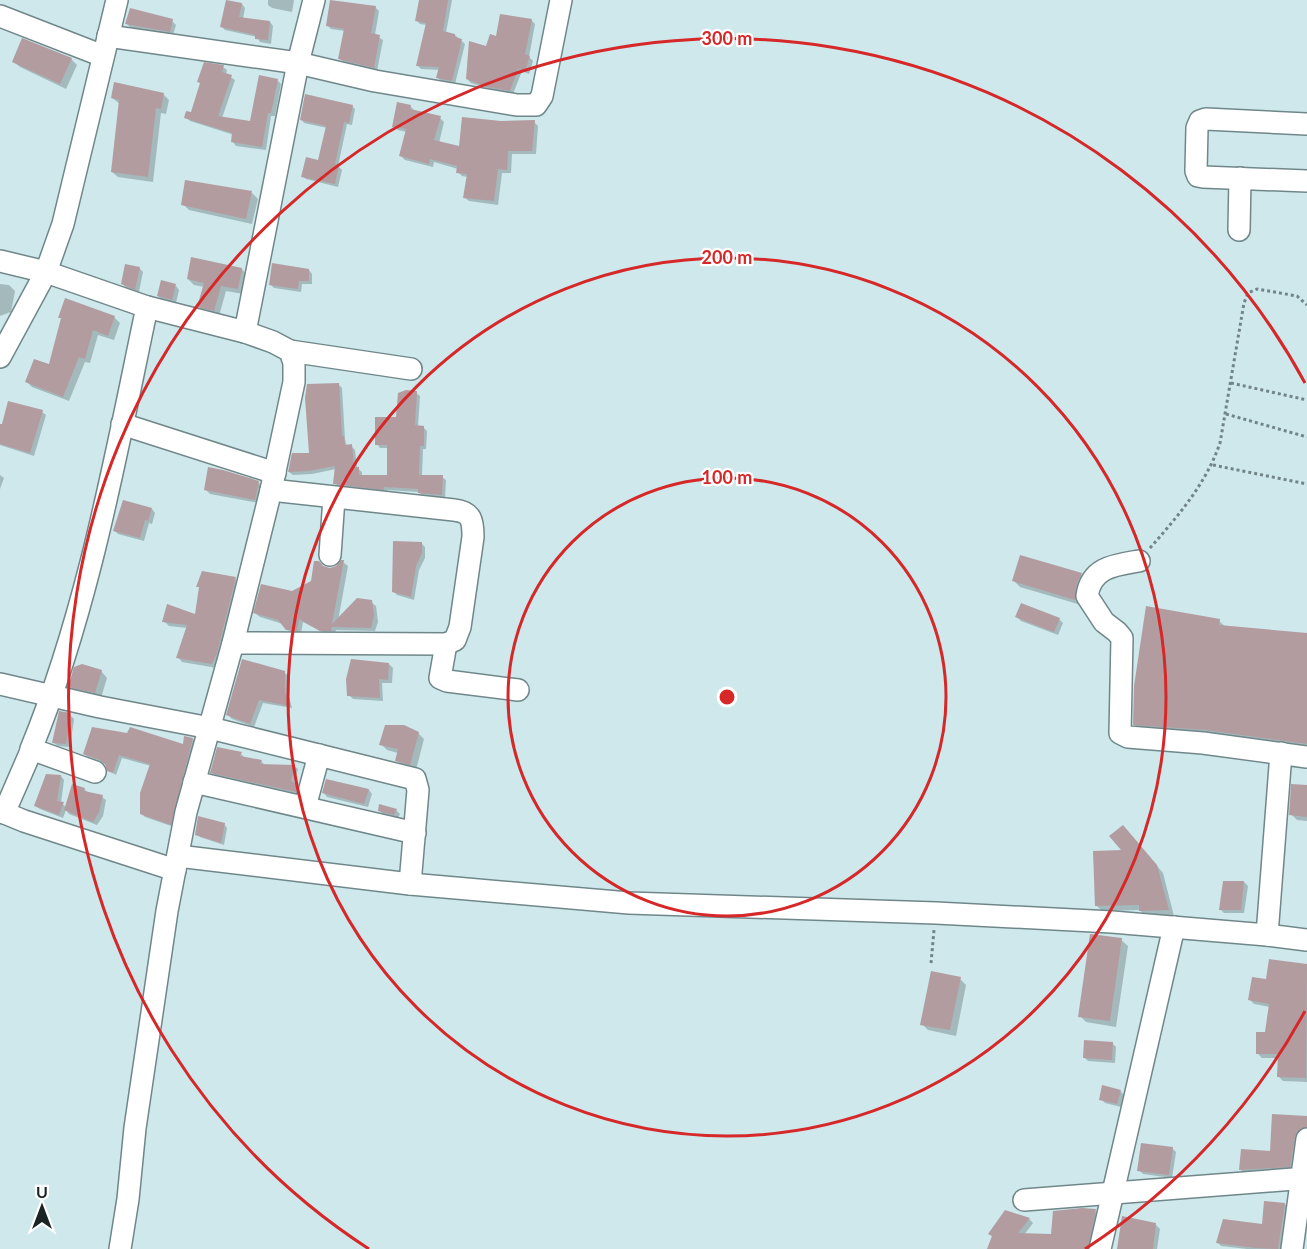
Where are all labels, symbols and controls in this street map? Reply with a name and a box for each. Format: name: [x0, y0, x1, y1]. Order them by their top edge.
text: 300 m: [702, 27, 752, 49]
text: 200 m: [702, 246, 752, 268]
text: 100 m: [702, 466, 752, 488]
centre of rings: [717, 687, 737, 707]
north arrow: [12, 1177, 72, 1237]
text: U: [36, 1182, 48, 1201]

